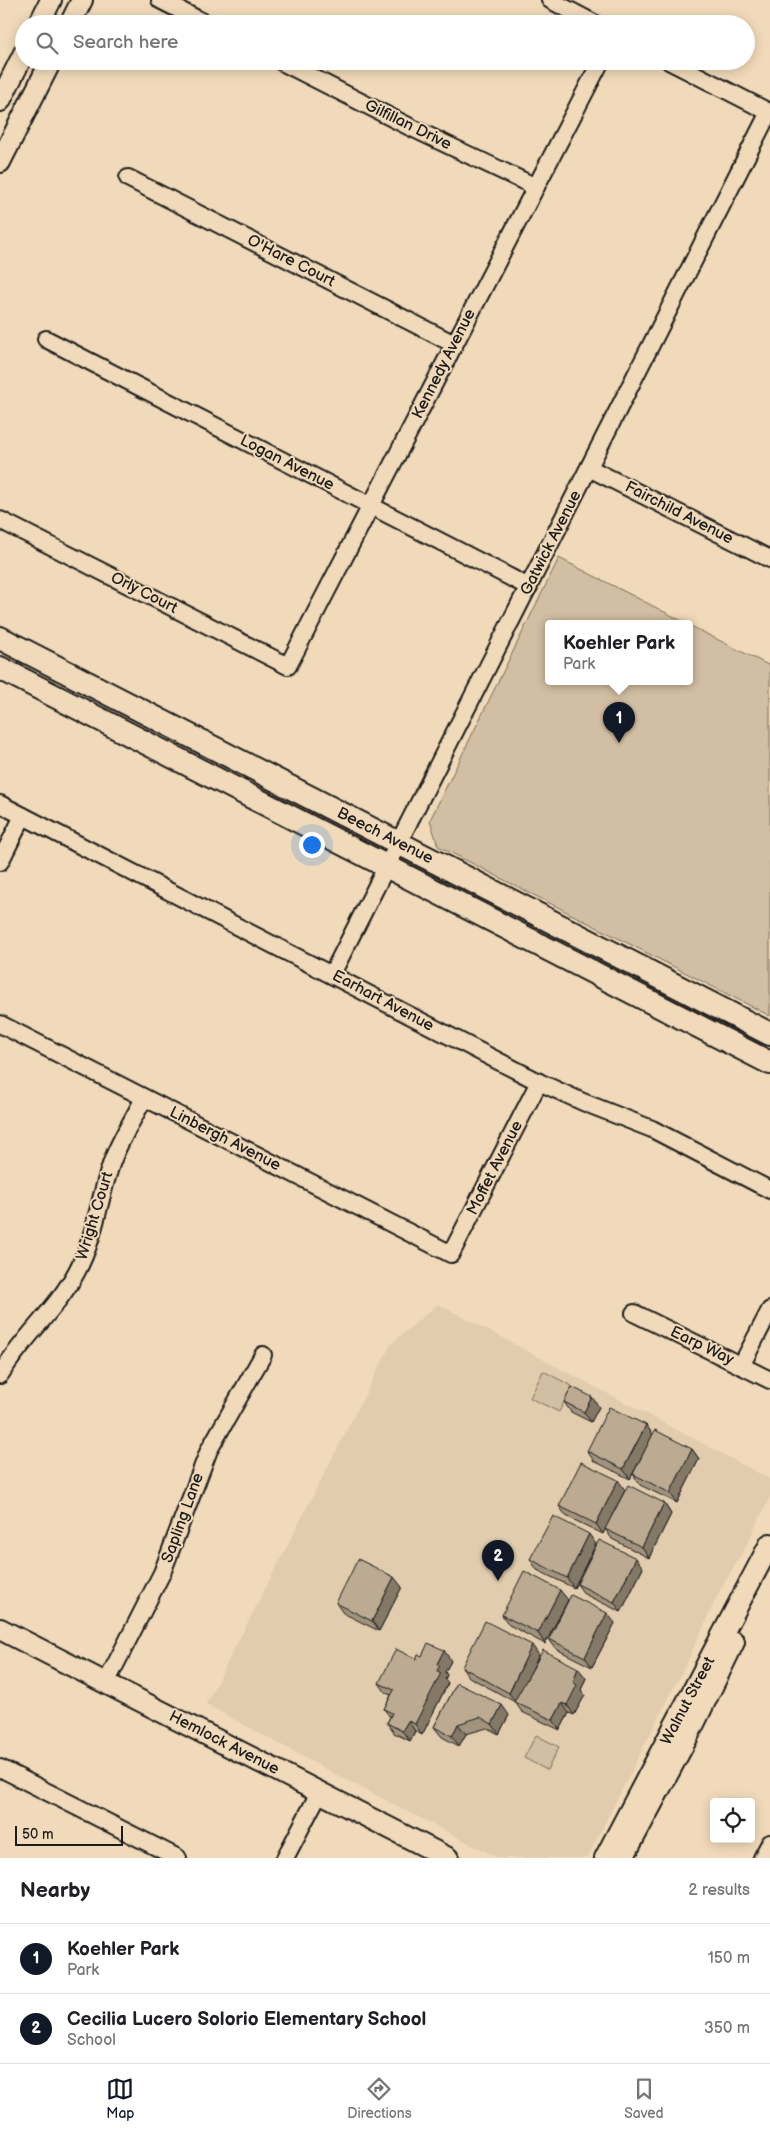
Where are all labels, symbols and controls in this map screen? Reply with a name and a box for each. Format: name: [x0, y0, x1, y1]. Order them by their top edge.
search box: [15, 15, 755, 70]
icon: search: [33, 29, 61, 57]
text: Search here: [73, 31, 178, 54]
street label: Gilfillan Drive: [362, 96, 455, 154]
street label: O'Hare Court: [244, 231, 338, 291]
street label: Kennedy Avenue: [408, 306, 480, 422]
street label: Logan Avenue: [237, 431, 338, 495]
street label: Fairchild Avenue: [622, 478, 737, 549]
street label: Gatwick Avenue: [516, 487, 586, 598]
street label: Orly Court: [108, 568, 181, 618]
popup: [545, 620, 693, 685]
text: Koehler Park: [563, 632, 675, 655]
text: Park: [563, 655, 595, 674]
pin: 1: [603, 702, 635, 743]
street label: Beech Avenue: [334, 804, 437, 869]
your location: [299, 832, 325, 858]
street label: Earhart Avenue: [329, 966, 437, 1036]
street label: Linbergh Avenue: [166, 1103, 284, 1175]
street label: Moffet Avenue: [463, 1117, 527, 1218]
street label: Wright Court: [73, 1169, 117, 1263]
street label: Earp Way: [667, 1322, 738, 1370]
street label: Sapling Lane: [158, 1470, 208, 1566]
pin: 2: [482, 1540, 514, 1581]
street label: Walnut Street: [657, 1654, 719, 1748]
street label: Hemlock Avenue: [166, 1707, 283, 1779]
map controls: [710, 1798, 755, 1843]
button: locate: [710, 1798, 755, 1843]
scale bar: [15, 1823, 122, 1846]
text: 50 m: [22, 1826, 54, 1843]
text: Nearby: [20, 1878, 90, 1903]
text: 2 results: [688, 1881, 750, 1900]
text: Koehler Park: [67, 1938, 179, 1961]
text: 1: [33, 1949, 39, 1968]
text: 150 m: [708, 1949, 750, 1968]
text: Park: [67, 1961, 99, 1980]
text: Cecilia Lucero Solorio Elementary School: [67, 2008, 426, 2031]
text: 2: [31, 2019, 41, 2038]
text: 350 m: [704, 2019, 750, 2038]
text: School: [67, 2031, 116, 2050]
tab: Map: [106, 2075, 135, 2122]
tab: Directions: [347, 2075, 412, 2122]
tab: Saved: [624, 2075, 664, 2122]

